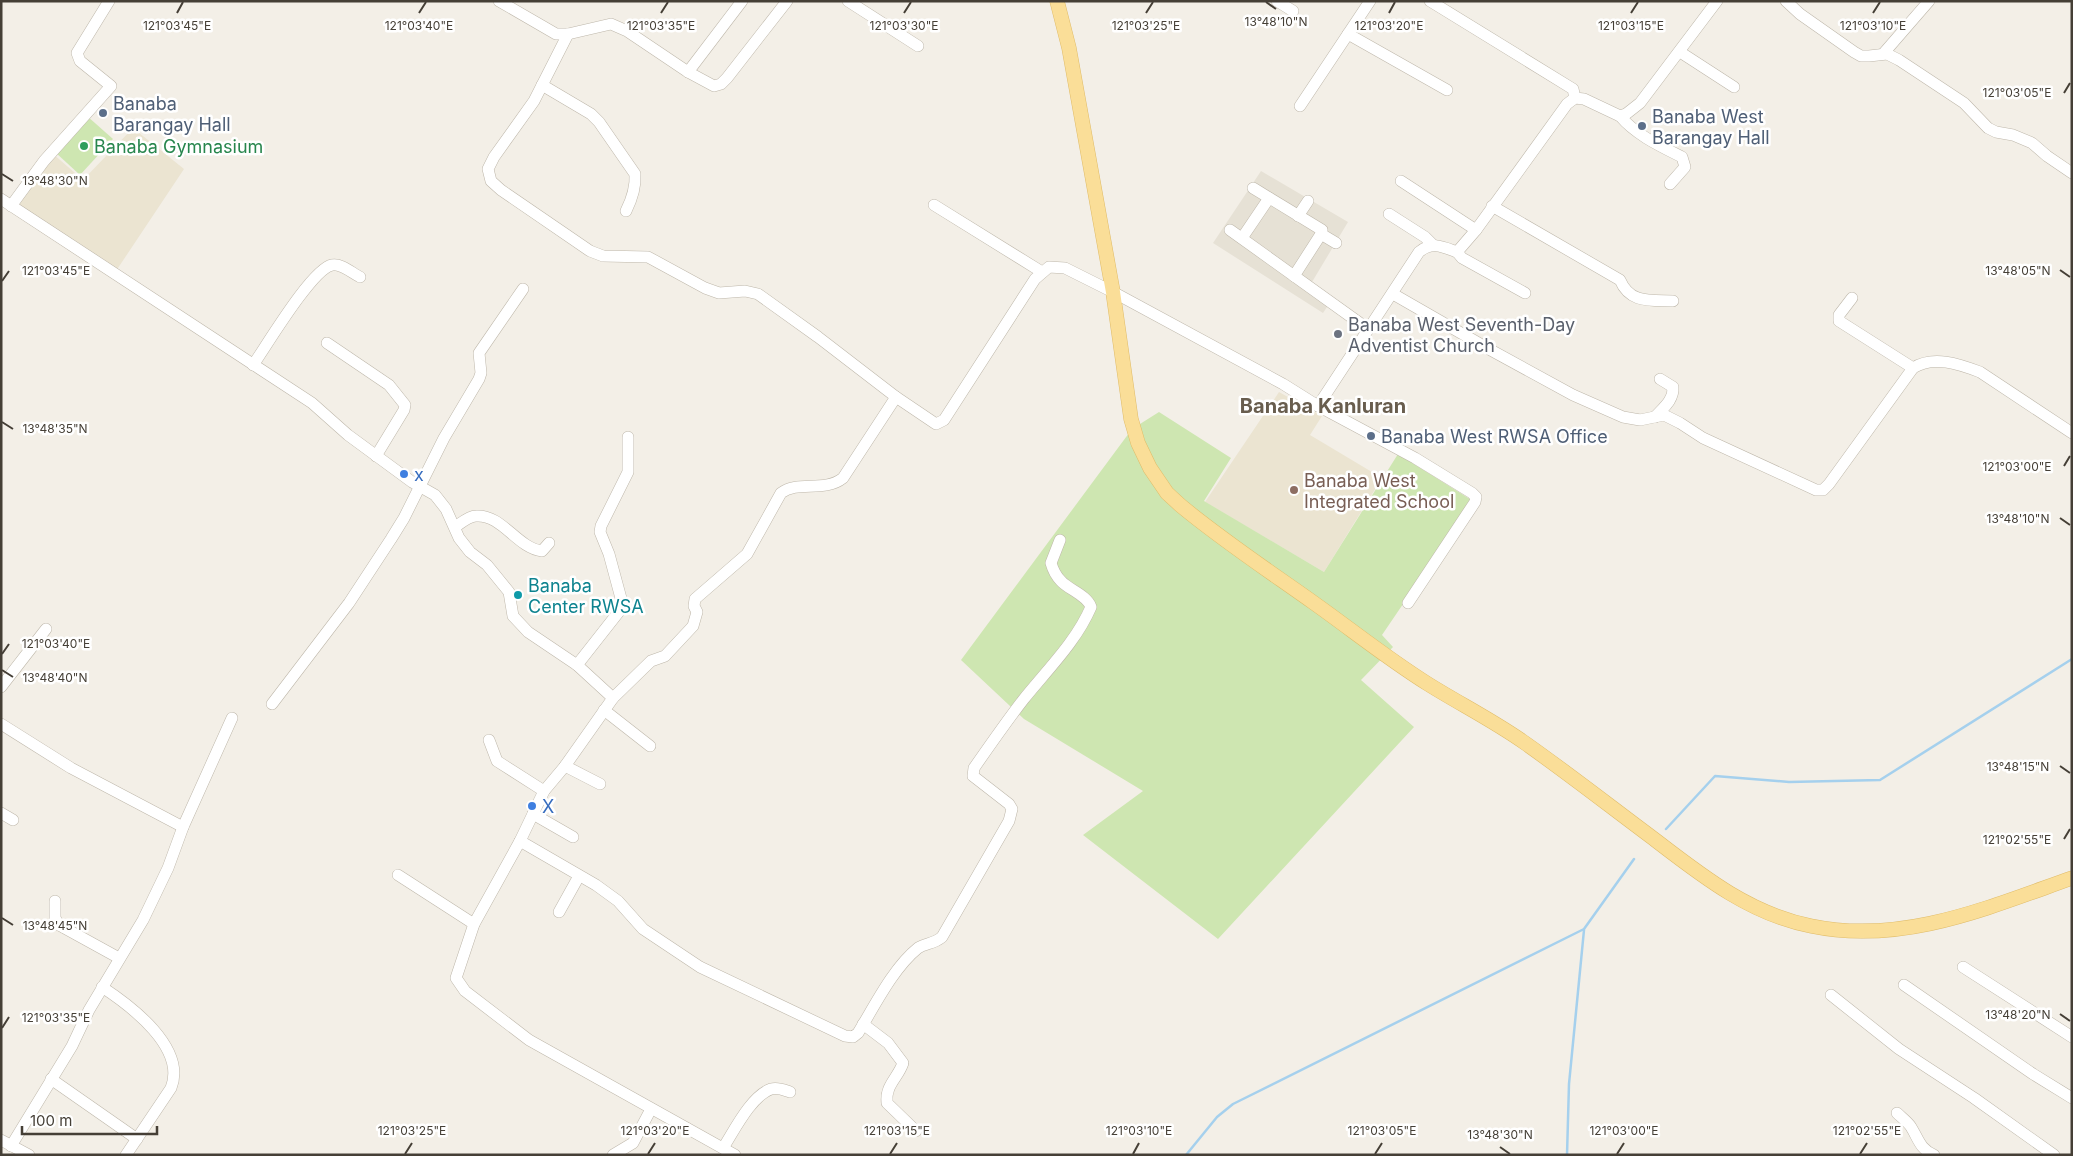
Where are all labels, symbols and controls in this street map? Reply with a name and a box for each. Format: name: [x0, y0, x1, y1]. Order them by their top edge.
text: 13°48'10"N: [1245, 14, 1307, 29]
text: 121°03'45"E: [143, 18, 211, 33]
text: 121°03'40"E: [385, 18, 453, 33]
text: 121°03'35"E: [627, 18, 695, 33]
text: 121°03'30"E: [870, 18, 938, 33]
text: 121°03'25"E: [1112, 18, 1180, 33]
text: 121°03'20"E: [1355, 18, 1423, 33]
text: 121°03'15"E: [1598, 18, 1664, 33]
text: 121°03'10"E: [1840, 18, 1906, 33]
text: 121°03'05"E: [1983, 85, 2051, 100]
place label: Banaba Barangay Hall: [113, 93, 231, 135]
place label: Banaba West Barangay Hall: [1652, 106, 1770, 148]
marker: Banaba Barangay Hall: [97, 107, 109, 119]
marker: Banaba West Barangay Hall: [1636, 120, 1648, 132]
place label: Banaba Gymnasium: [94, 136, 263, 157]
marker: Banaba Gymnasium: [78, 140, 90, 152]
text: 13°48'30"N: [22, 173, 88, 188]
text: 121°03'45"E: [22, 263, 90, 278]
text: 13°48'05"N: [1985, 263, 2051, 278]
place label: Banaba West Seventh-Day Adventist Church: [1348, 314, 1575, 356]
marker: Banaba West Seventh-Day Adventist Church: [1332, 328, 1344, 340]
district label: Banaba Kanluran: [1240, 394, 1406, 418]
text: 13°48'35"N: [22, 421, 88, 436]
place label: Banaba West RWSA Office: [1381, 426, 1608, 447]
marker: Banaba West RWSA Office: [1365, 430, 1377, 442]
text: 121°03'00"E: [1982, 459, 2052, 474]
place label: x: [414, 464, 424, 485]
marker: x: [398, 468, 410, 480]
place label: Banaba West Integrated School: [1304, 470, 1454, 512]
marker: Banaba West Integrated School: [1288, 484, 1300, 496]
text: 13°48'10"N: [1987, 511, 2049, 526]
place label: Banaba Center RWSA: [528, 575, 644, 617]
marker: Banaba Center RWSA: [512, 589, 524, 601]
text: 121°03'40"E: [22, 636, 90, 651]
text: 13°48'40"N: [22, 670, 88, 685]
text: 13°48'15"N: [1987, 759, 2049, 774]
place label: X: [542, 796, 554, 817]
marker: X: [526, 800, 538, 812]
text: 121°02'55"E: [1983, 832, 2051, 847]
text: 13°48'45"N: [23, 918, 87, 933]
text: 13°48'20"N: [1985, 1007, 2051, 1022]
text: 121°03'35"E: [22, 1010, 90, 1025]
scale bar: [22, 1104, 158, 1136]
text: 100 m: [30, 1111, 72, 1130]
text: 121°03'25"E: [378, 1123, 446, 1138]
text: 121°03'20"E: [621, 1123, 689, 1138]
text: 121°03'15"E: [864, 1123, 930, 1138]
text: 121°03'10"E: [1106, 1123, 1172, 1138]
text: 121°03'05"E: [1348, 1123, 1416, 1138]
text: 121°03'00"E: [1589, 1123, 1659, 1138]
text: 121°02'55"E: [1833, 1123, 1901, 1138]
text: 13°48'30"N: [1467, 1127, 1533, 1142]

